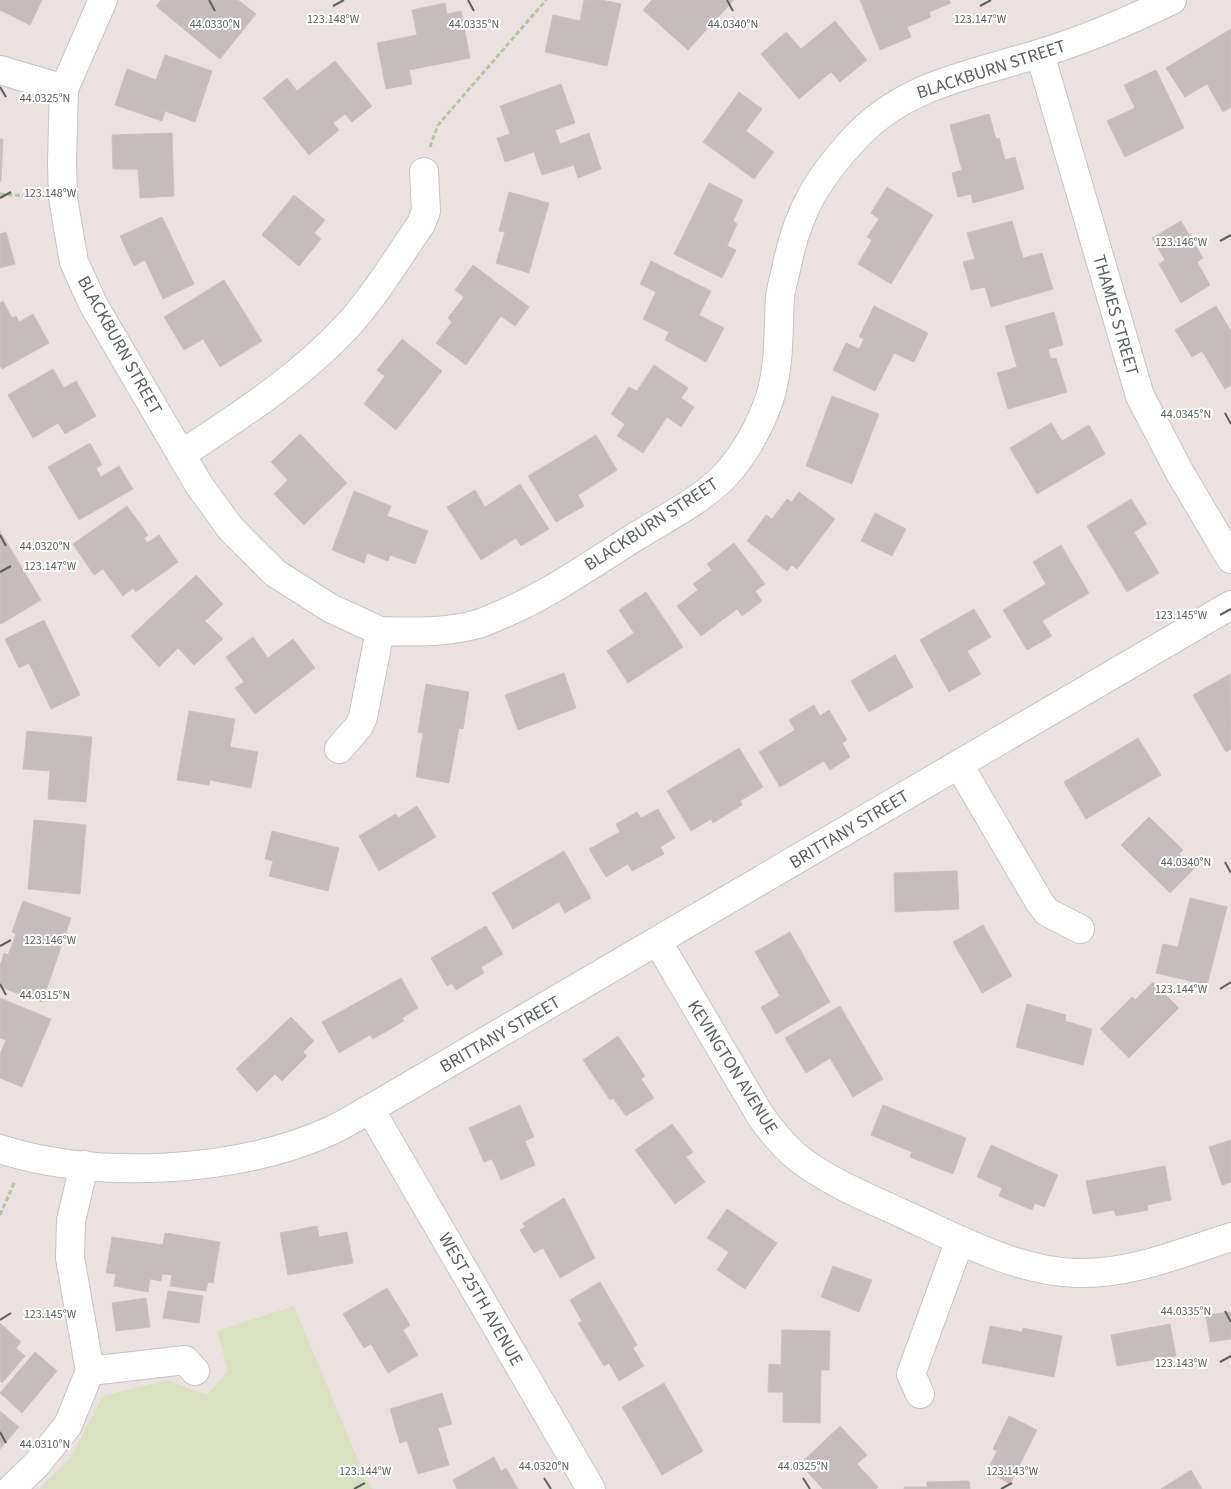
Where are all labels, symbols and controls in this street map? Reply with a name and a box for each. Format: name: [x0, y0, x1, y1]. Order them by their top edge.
text: 123.148°W: [307, 11, 360, 28]
text: 123.147°W: [954, 11, 1007, 28]
text: 44.0330°N: [190, 16, 240, 33]
text: 44.0335°N: [449, 16, 499, 33]
text: 44.0340°N: [708, 16, 758, 33]
street label: BLACKBURN STREET: [914, 34, 1069, 105]
text: 44.0325°N: [20, 90, 70, 107]
text: 123.148°W: [24, 185, 77, 202]
text: 123.146°W: [1155, 234, 1208, 251]
street label: THAMES STREET: [1086, 252, 1145, 379]
street label: BLACKBURN STREET: [71, 271, 168, 419]
text: 44.0345°N: [1161, 406, 1211, 423]
street label: BLACKBURN STREET: [579, 472, 723, 577]
text: 44.0320°N: [20, 538, 70, 555]
text: 123.147°W: [24, 558, 77, 575]
text: 123.145°W: [1155, 607, 1208, 624]
street label: BRITTANY STREET: [785, 784, 914, 875]
text: 44.0340°N: [1161, 854, 1211, 871]
text: 123.146°W: [24, 932, 77, 949]
text: 123.144°W: [1155, 981, 1208, 998]
text: 44.0315°N: [20, 987, 70, 1004]
street label: BRITTANY STREET: [435, 990, 565, 1079]
street label: KEVINGTON AVENUE: [681, 995, 784, 1139]
street label: WEST 25TH AVENUE: [432, 1228, 529, 1370]
text: 44.0335°N: [1161, 1303, 1211, 1320]
text: 123.145°W: [24, 1306, 77, 1323]
text: 123.143°W: [1155, 1355, 1208, 1372]
text: 44.0310°N: [20, 1436, 70, 1453]
text: 44.0320°N: [519, 1458, 569, 1475]
text: 44.0325°N: [778, 1458, 828, 1475]
text: 123.144°W: [339, 1463, 392, 1480]
text: 123.143°W: [986, 1463, 1039, 1480]

